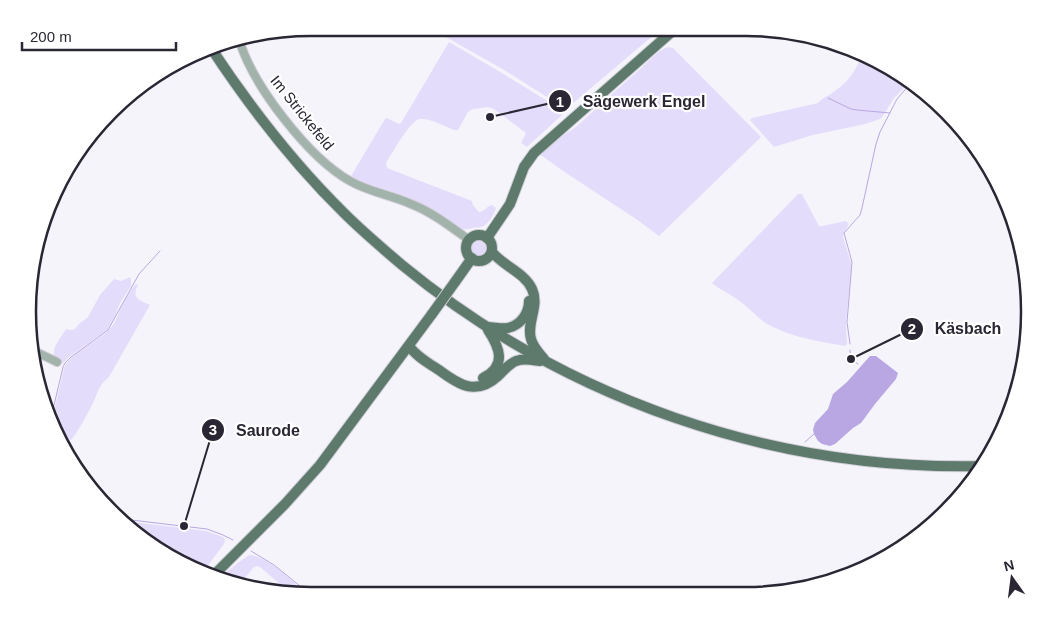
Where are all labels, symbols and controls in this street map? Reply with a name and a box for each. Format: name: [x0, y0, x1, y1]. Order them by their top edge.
scale bar: [22, 20, 176, 52]
text: 200 m: [30, 28, 72, 45]
street label: Im Strickefeld: [267, 72, 338, 153]
callout: Sägewerk Engel: [548, 86, 716, 117]
text: 1: [556, 93, 564, 110]
text: Sägewerk Engel: [583, 93, 705, 110]
callout: Käsbach: [900, 313, 1012, 344]
text: 2: [908, 320, 916, 337]
text: Käsbach: [935, 320, 1001, 337]
callout: Saurode: [201, 415, 310, 446]
text: 3: [209, 421, 217, 438]
text: Saurode: [236, 422, 300, 439]
north arrow: [987, 553, 1037, 603]
text: N: [1002, 556, 1016, 574]

